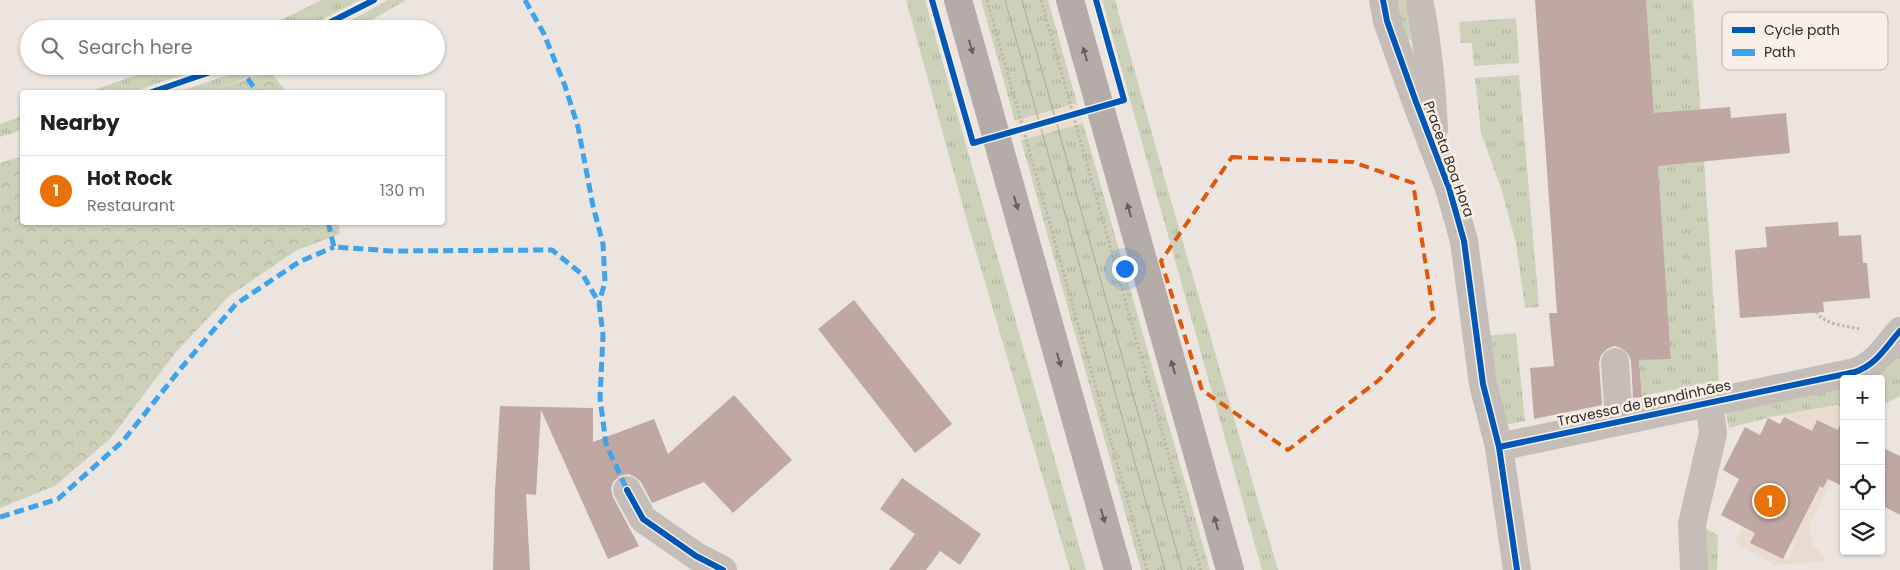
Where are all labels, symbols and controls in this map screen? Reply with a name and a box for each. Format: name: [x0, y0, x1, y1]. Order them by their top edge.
legend: [1722, 12, 1888, 70]
search box: [20, 20, 445, 75]
text: Cycle path: [1764, 20, 1840, 40]
icon: search: [38, 34, 66, 62]
text: Search here: [78, 34, 192, 61]
one-way arrow: [968, 39, 976, 54]
text: Path: [1764, 42, 1796, 62]
one-way arrow: [1081, 46, 1089, 61]
street label: Praceta Boa Hora: [1419, 98, 1479, 220]
text: Nearby: [40, 108, 120, 137]
text: Hot Rock: [87, 165, 172, 192]
text: 1: [53, 179, 59, 202]
text: 130 m: [380, 179, 425, 202]
text: Restaurant: [87, 194, 175, 217]
one-way arrow: [1012, 196, 1020, 211]
one-way arrow: [1124, 203, 1132, 218]
your location: [1112, 256, 1138, 282]
one-way arrow: [1056, 352, 1064, 367]
one-way arrow: [1168, 359, 1176, 374]
street label: Travessa de Brandinhães: [1555, 375, 1733, 431]
map controls: [1840, 375, 1885, 555]
button: +: [1840, 375, 1885, 420]
button: −: [1840, 420, 1885, 465]
button: locate: [1840, 465, 1885, 510]
pin: 1: [1754, 482, 1786, 520]
one-way arrow: [1100, 509, 1108, 524]
button: layers: [1840, 510, 1885, 555]
one-way arrow: [1212, 516, 1220, 531]

